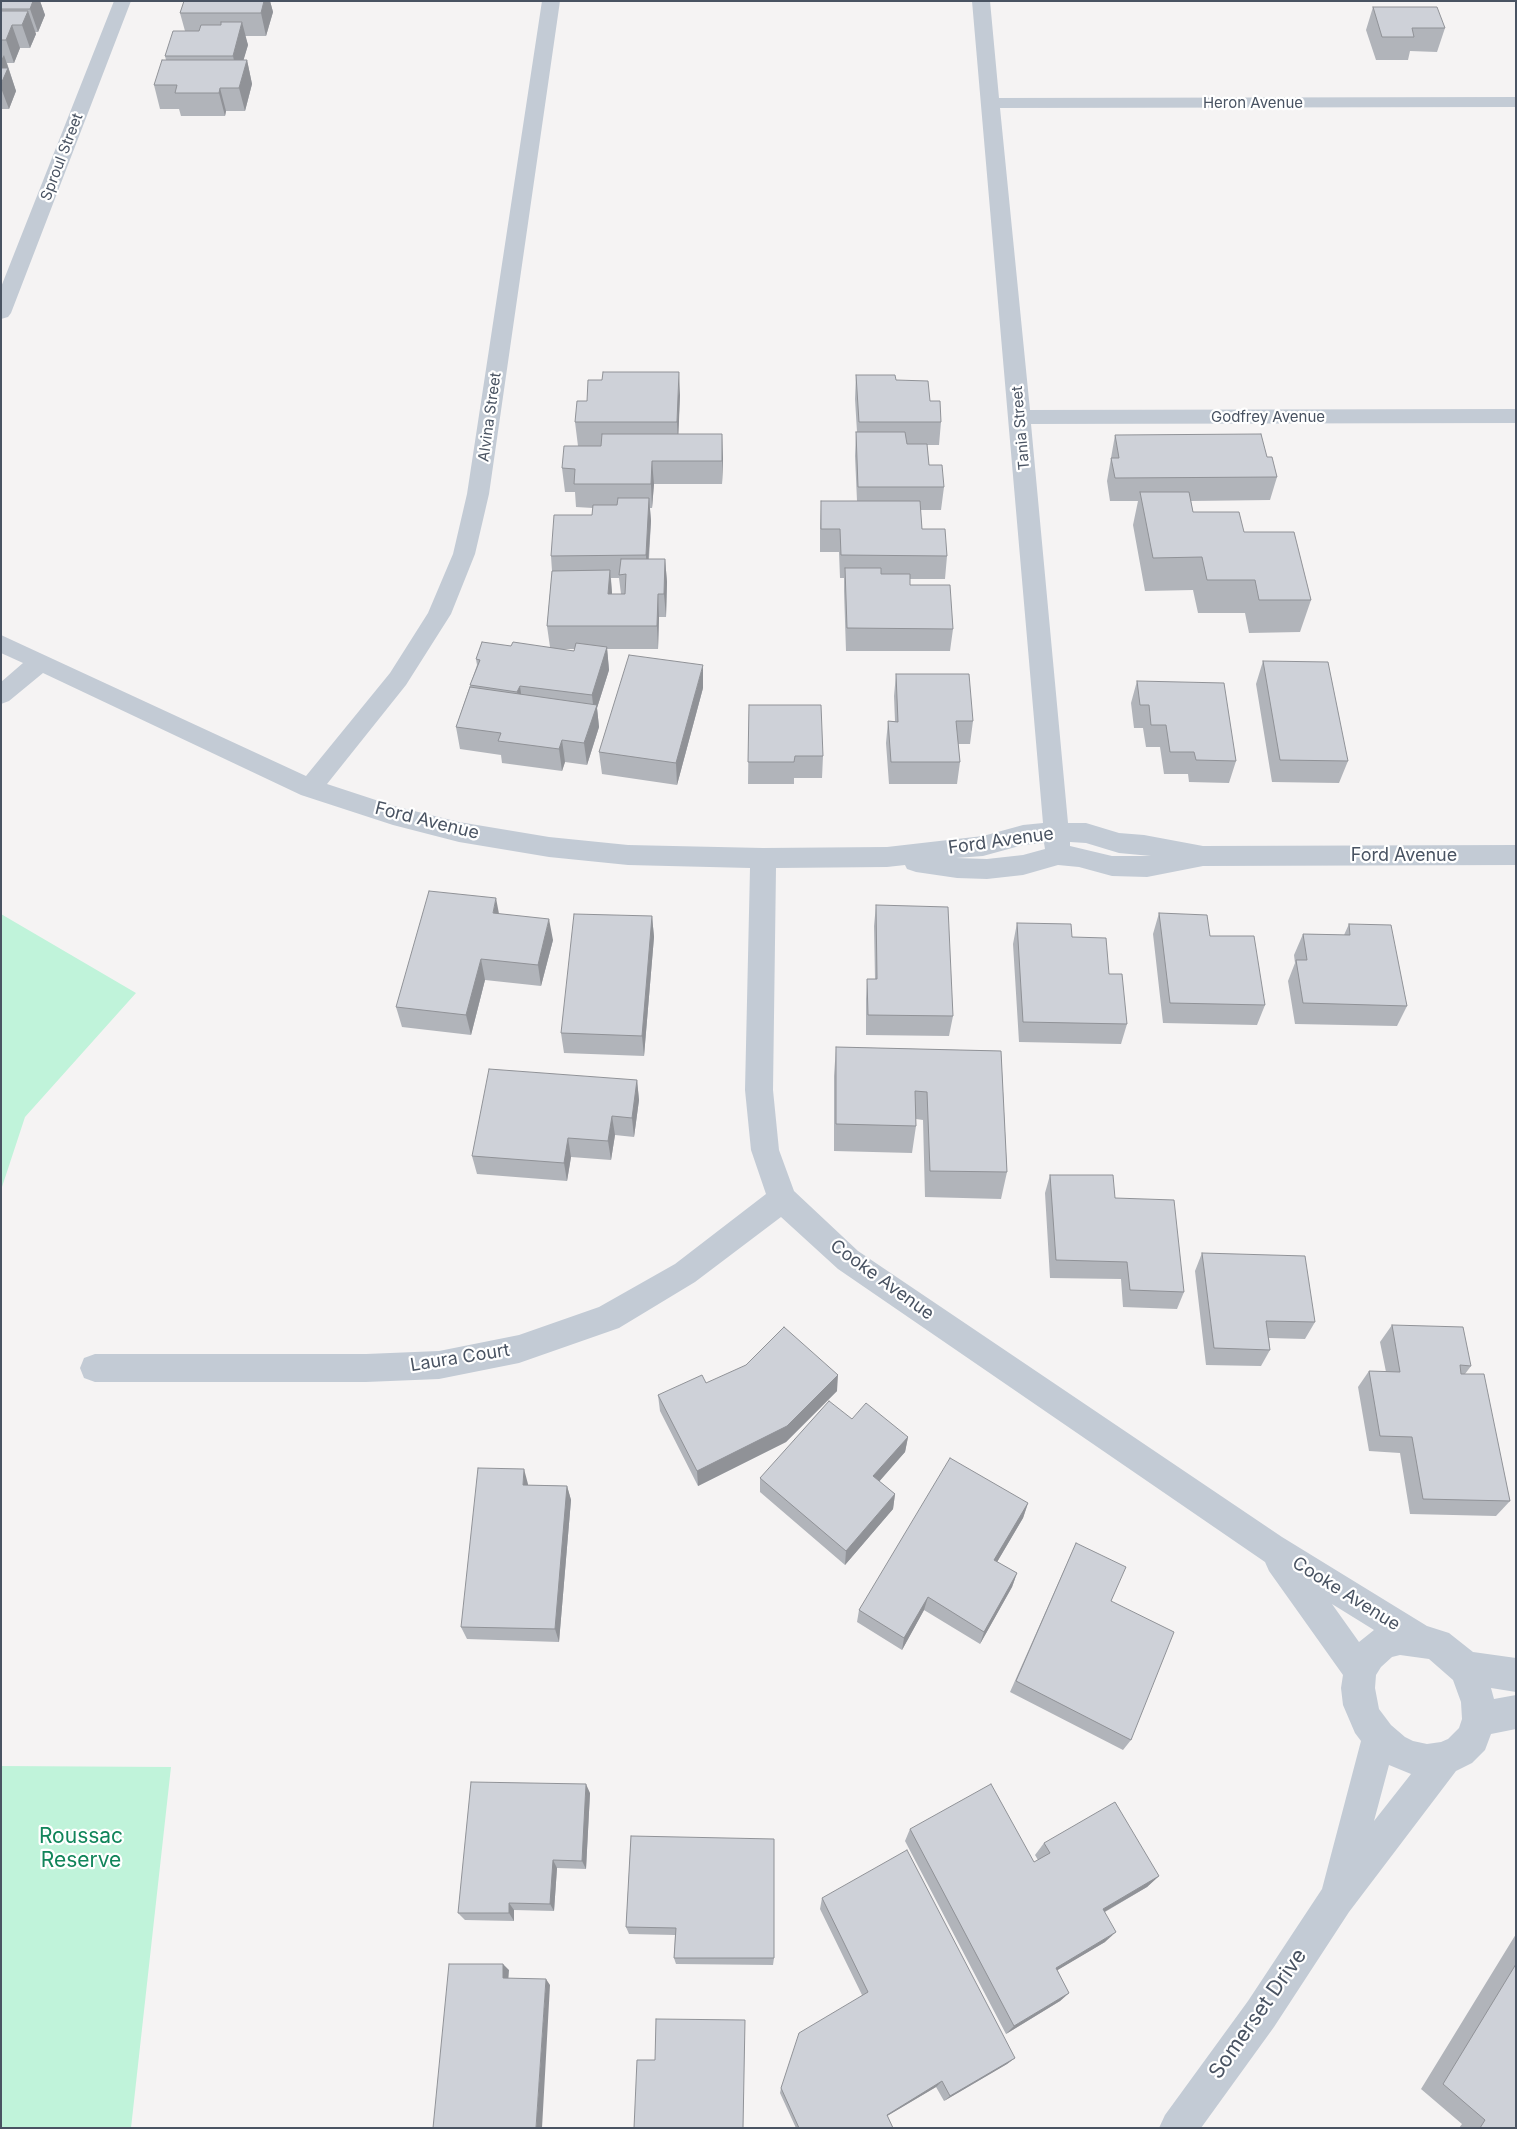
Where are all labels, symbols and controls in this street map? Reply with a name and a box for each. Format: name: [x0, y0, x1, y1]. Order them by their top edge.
street label: Heron Avenue: [1203, 94, 1303, 112]
street label: Sproul Street: [37, 111, 87, 203]
street label: Alvina Street: [475, 371, 505, 463]
street label: Tania Street: [1008, 385, 1034, 471]
street label: Godfrey Avenue: [1211, 408, 1325, 426]
street label: Ford Avenue: [373, 798, 481, 844]
street label: Ford Avenue: [947, 823, 1055, 859]
street label: Ford Avenue: [1351, 845, 1457, 867]
street label: Cooke Avenue: [826, 1235, 938, 1325]
street label: Laura Court: [409, 1339, 511, 1377]
street label: Cooke Avenue: [1288, 1552, 1404, 1636]
park label: Roussac Reserve: [39, 1824, 123, 1874]
street label: Somerset Drive: [1204, 1944, 1312, 2084]

